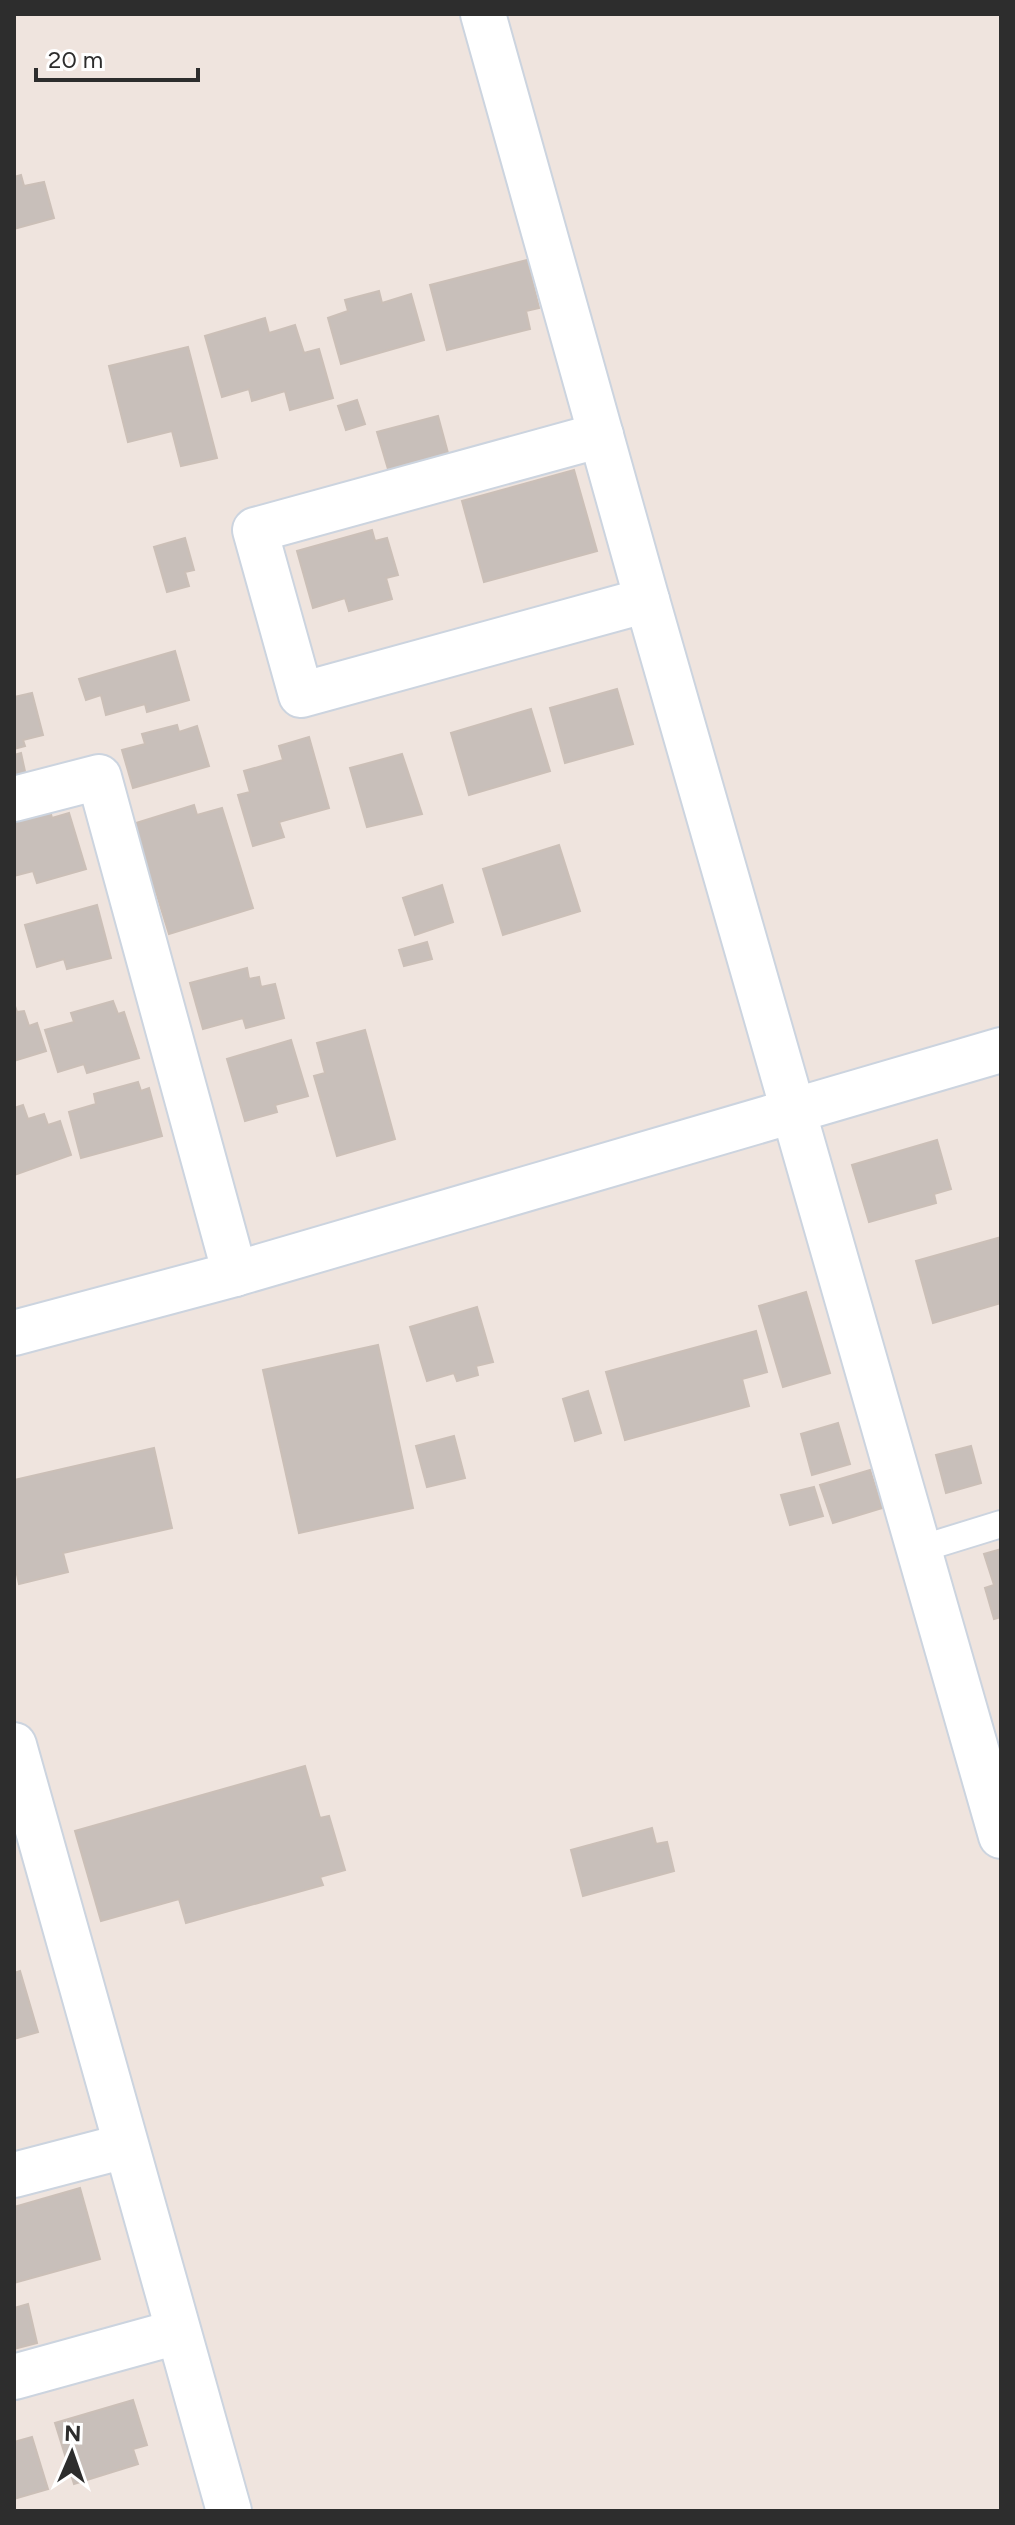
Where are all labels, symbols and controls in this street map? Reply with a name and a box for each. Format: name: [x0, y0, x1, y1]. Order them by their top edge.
scale bar: [36, 32, 198, 82]
text: 20 m: [48, 45, 103, 74]
north arrow: [32, 2413, 112, 2493]
text: N: [64, 2420, 82, 2447]

